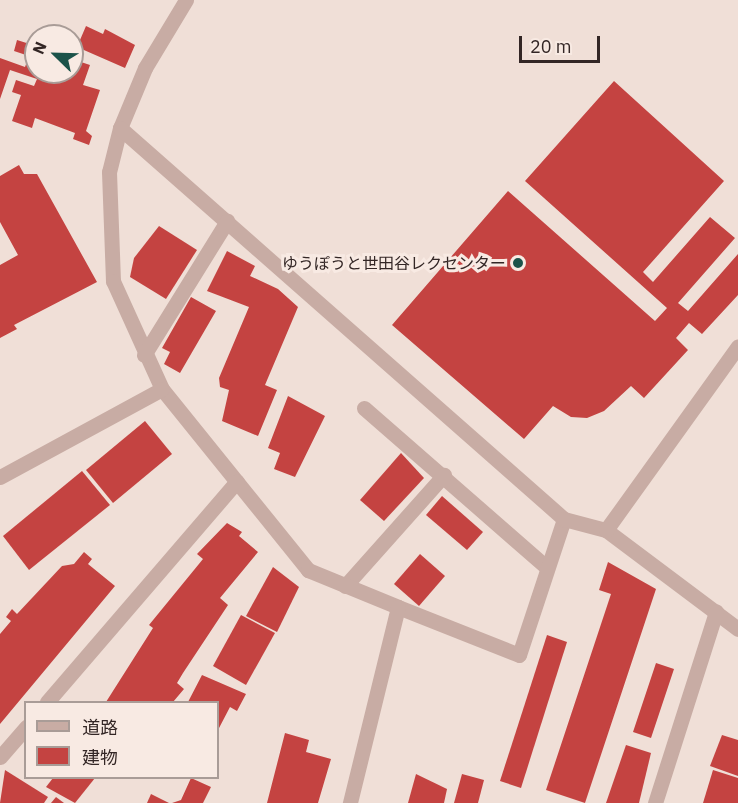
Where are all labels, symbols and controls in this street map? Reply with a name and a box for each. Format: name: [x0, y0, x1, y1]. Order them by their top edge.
north arrow: [24, 24, 84, 84]
scale bar: [522, 24, 603, 62]
text: 20 m: [530, 35, 572, 58]
text: N: [28, 39, 51, 57]
place label: ゆうぽうと世田谷レクセンター: [282, 253, 506, 273]
marker: ゆうぽうと世田谷レクセンター: [511, 256, 525, 270]
legend: [24, 701, 219, 779]
text: 道路: [82, 716, 118, 739]
text: 建物: [82, 746, 118, 769]

